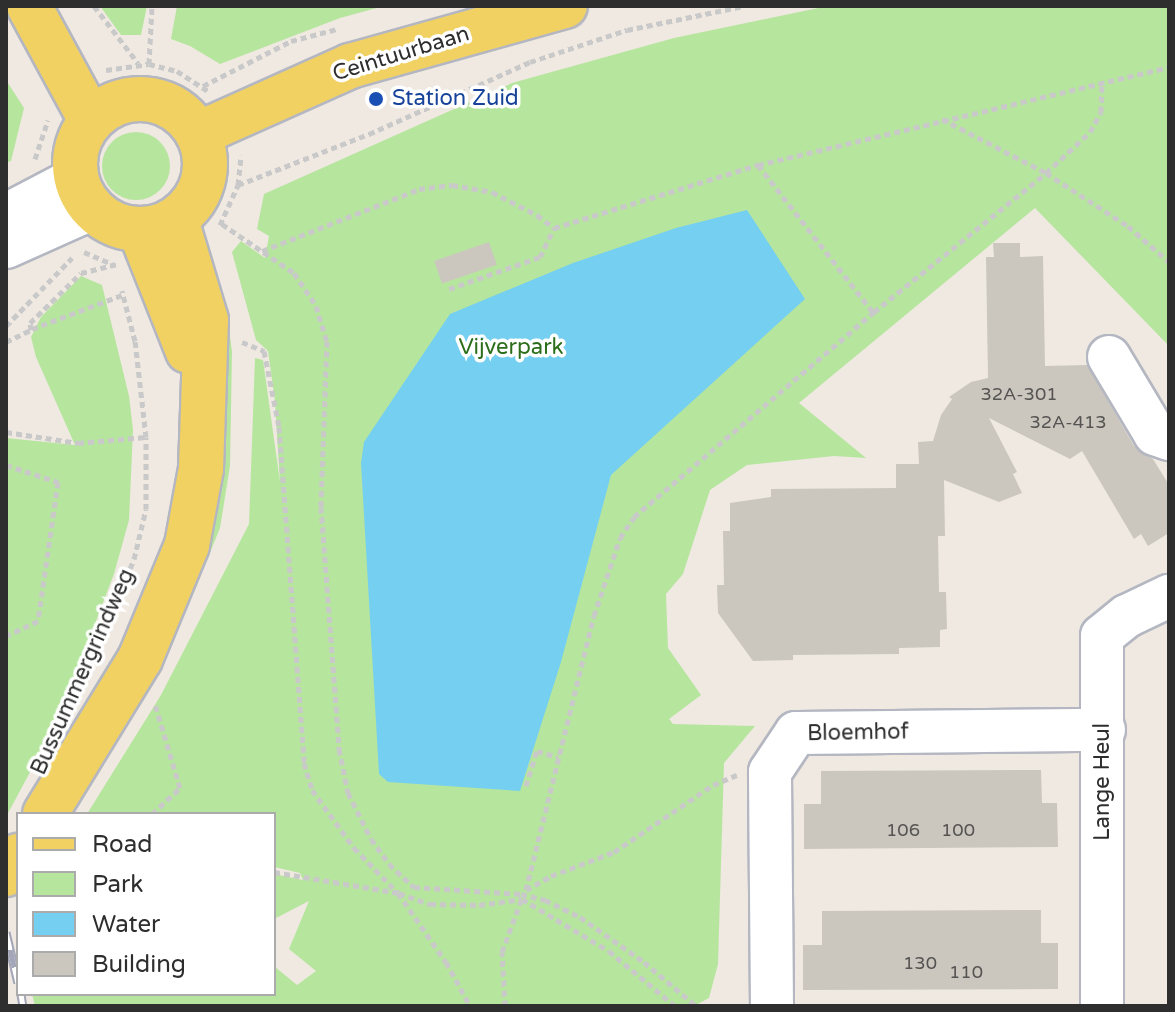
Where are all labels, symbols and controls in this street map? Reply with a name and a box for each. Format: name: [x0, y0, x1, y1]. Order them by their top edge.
street label: Ceintuurbaan: [329, 21, 473, 87]
place label: Station Zuid: [392, 86, 519, 112]
marker: Station Zuid: [367, 90, 385, 108]
park label: Vijverpark: [458, 335, 564, 361]
house number: 32A-301: [980, 383, 1058, 405]
house number: 32A-413: [1029, 411, 1107, 433]
street label: Bussummergrindweg: [26, 565, 140, 779]
street label: Bloemhof: [807, 719, 909, 747]
street label: Lange Heul: [1090, 723, 1116, 841]
legend: [16, 812, 276, 996]
house number: 106: [886, 819, 920, 841]
house number: 100: [941, 819, 975, 841]
text: Road: [92, 830, 152, 859]
text: Park: [92, 870, 143, 899]
text: Water: [92, 910, 160, 939]
text: Building: [92, 950, 186, 979]
house number: 130: [903, 952, 937, 974]
house number: 110: [949, 961, 983, 983]

